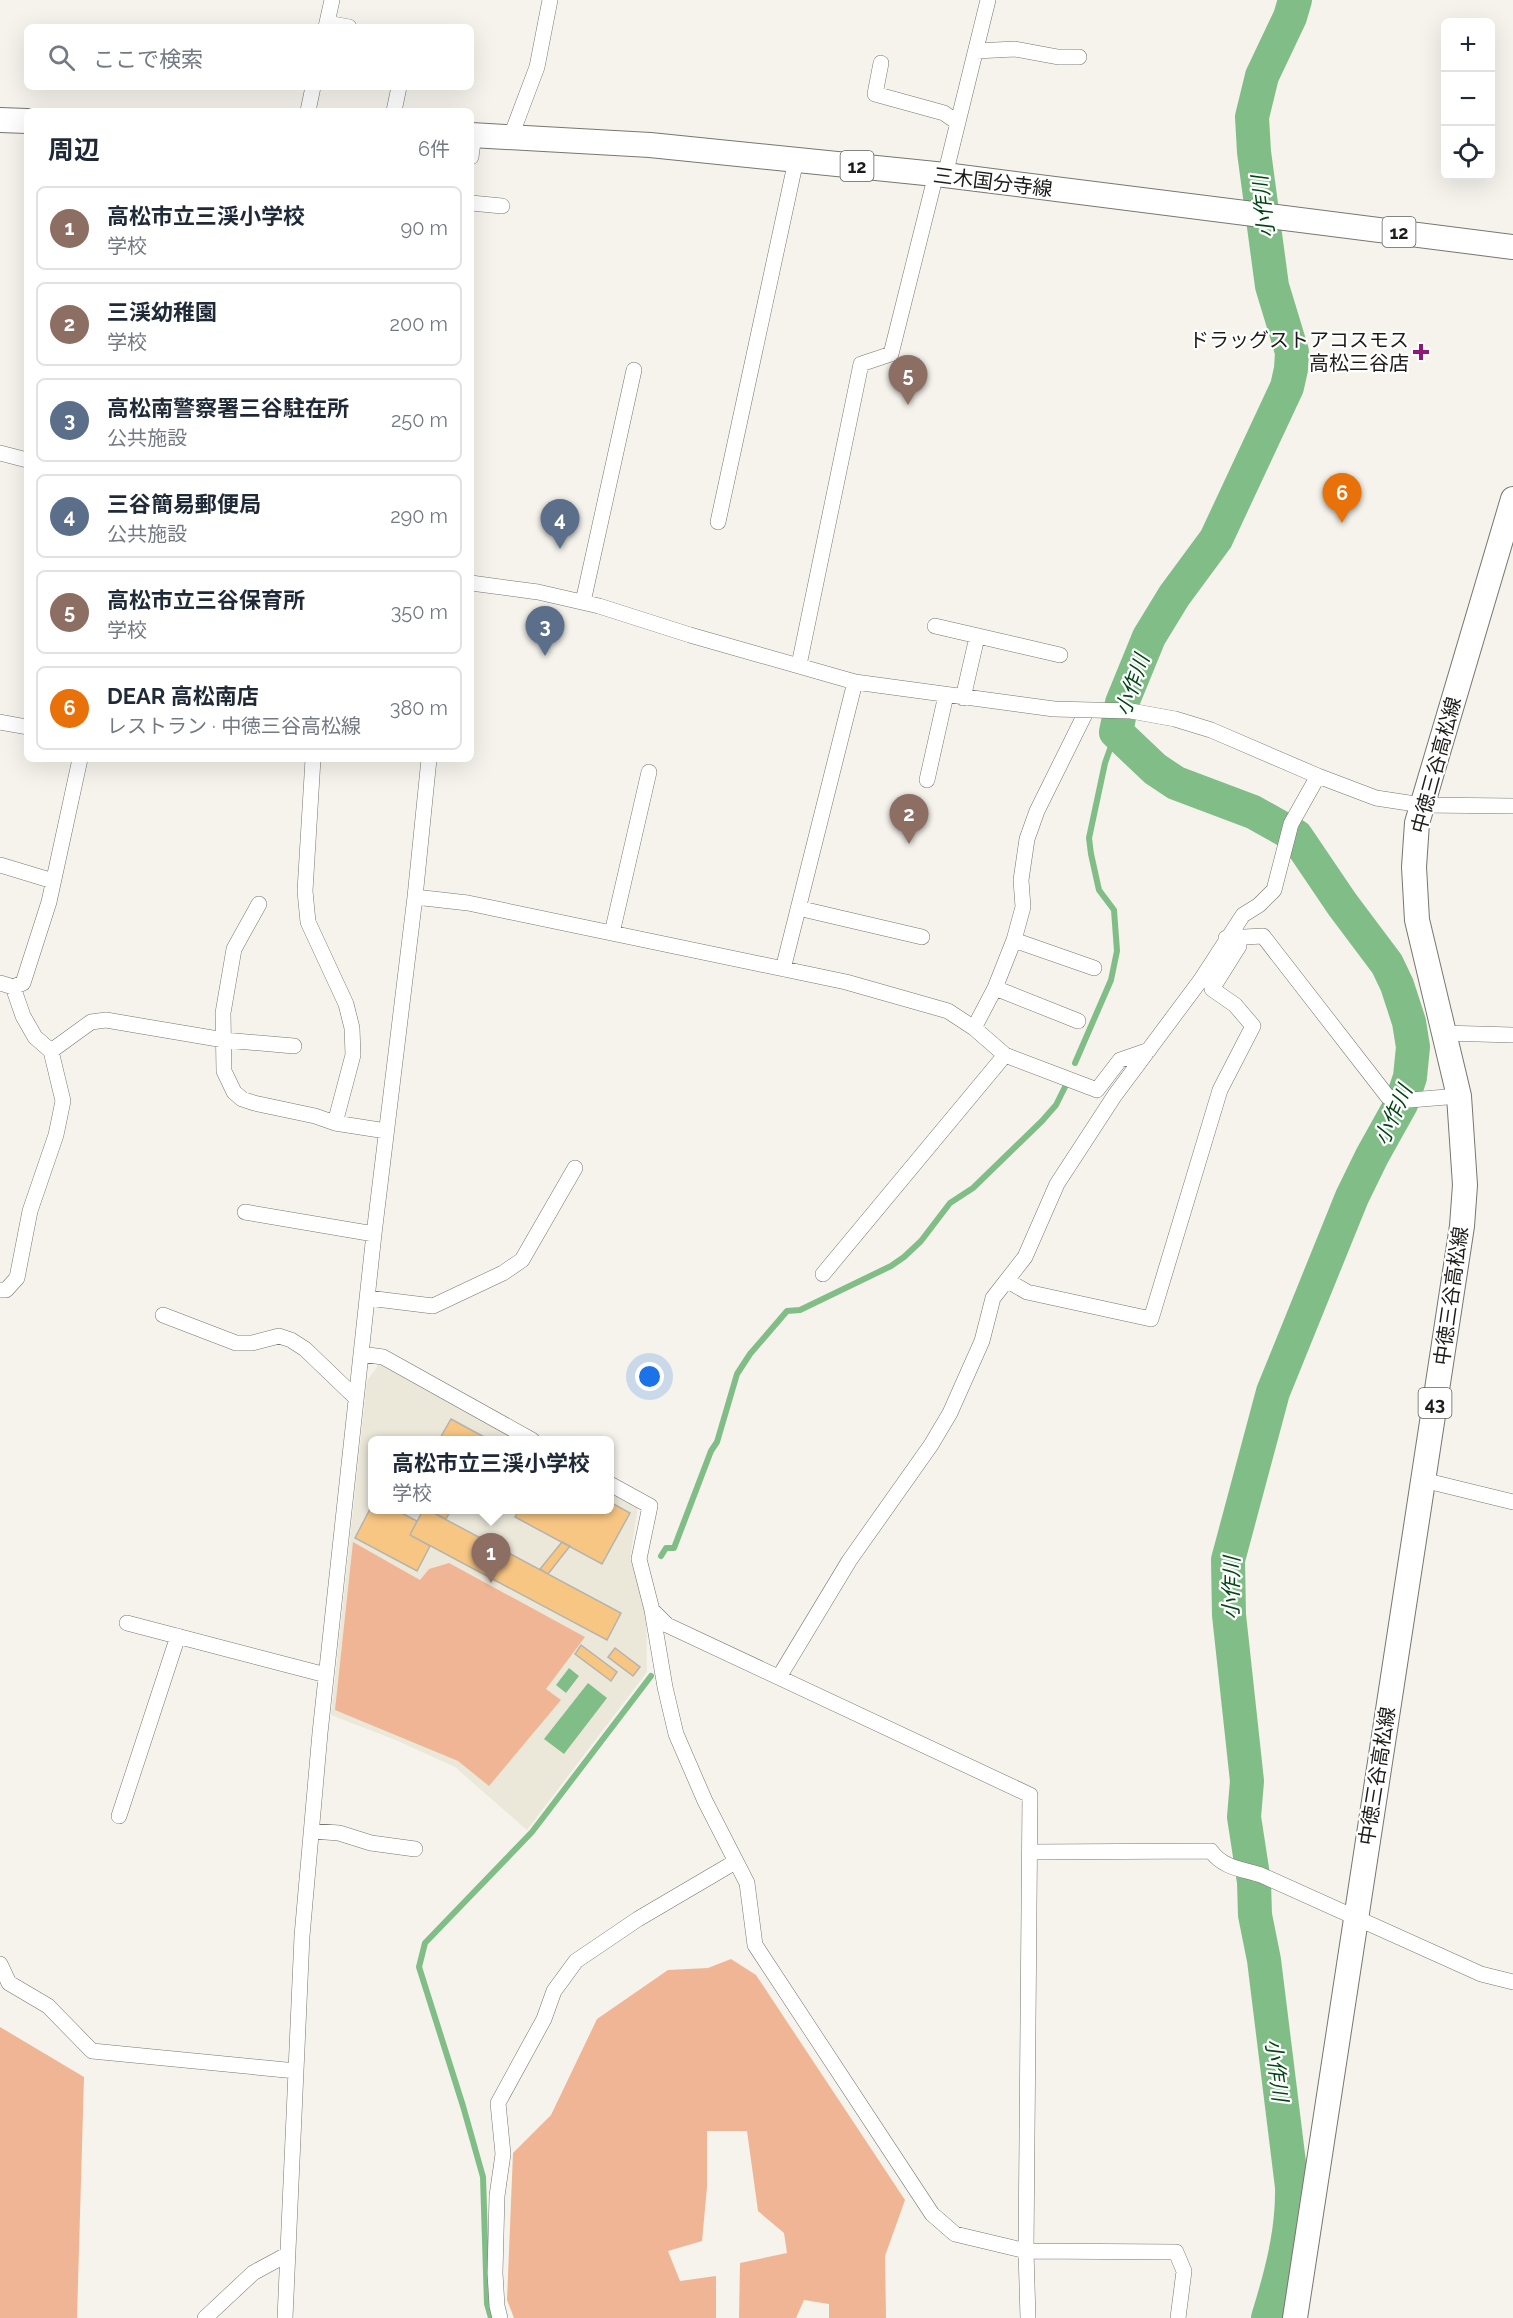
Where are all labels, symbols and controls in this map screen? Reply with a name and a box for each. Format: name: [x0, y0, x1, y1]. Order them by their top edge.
map controls: [1441, 18, 1495, 180]
button: +: [1441, 18, 1495, 72]
search box: [24, 24, 474, 90]
icon: search: [45, 41, 78, 74]
text: ここで検索: [93, 46, 203, 72]
button: −: [1441, 72, 1495, 126]
button: locate: [1441, 126, 1495, 180]
text: 周辺: [48, 135, 100, 165]
text: 6件: [418, 137, 450, 161]
road number: 12: [840, 151, 874, 181]
street label: 三木国分寺線: [932, 163, 1054, 201]
water label: 小作川: [1247, 172, 1279, 240]
text: 高松市立三渓小学校: [107, 203, 305, 229]
text: 1: [65, 216, 74, 240]
text: 90 m: [401, 216, 448, 240]
road number: 12: [1382, 217, 1416, 247]
text: 学校: [107, 234, 147, 258]
text: 三渓幼稚園: [107, 299, 217, 325]
text: 2: [64, 312, 75, 336]
text: 200 m: [390, 312, 448, 336]
place label: ドラッグストアコスモス 高松三谷店: [1189, 328, 1409, 375]
text: 学校: [107, 330, 147, 354]
marker: ドラッグストアコスモス 高松三谷店: [1414, 345, 1428, 359]
pin: 5: [888, 356, 928, 405]
text: 高松南警察署三谷駐在所: [107, 395, 349, 421]
text: 3: [64, 408, 75, 432]
text: 250 m: [391, 408, 448, 432]
text: 公共施設: [107, 426, 187, 450]
pin: 6: [1322, 474, 1362, 523]
text: 三谷簡易郵便局: [107, 491, 261, 517]
pin: 4: [540, 500, 580, 549]
text: 4: [64, 504, 75, 528]
text: 290 m: [390, 504, 448, 528]
text: 公共施設: [107, 522, 187, 546]
text: 高松市立三谷保育所: [107, 587, 305, 613]
text: 5: [64, 600, 75, 624]
text: 350 m: [391, 600, 448, 624]
pin: 3: [526, 606, 564, 656]
text: 学校: [107, 618, 147, 642]
water label: 小作川: [1110, 649, 1155, 719]
text: DEAR 高松南店: [107, 683, 259, 709]
street label: 中徳三谷高松線: [1406, 694, 1466, 836]
text: 6: [63, 696, 76, 720]
text: 380 m: [390, 696, 448, 720]
text: レストラン · 中徳三谷高松線: [107, 714, 361, 738]
pin: 2: [890, 794, 928, 844]
water label: 小作川: [1369, 1079, 1418, 1149]
street label: 中徳三谷高松線: [1429, 1225, 1473, 1367]
your location: [635, 1362, 664, 1391]
road number: 43: [1418, 1388, 1452, 1418]
popup: [368, 1436, 614, 1514]
text: 高松市立三渓小学校: [392, 1450, 590, 1476]
text: 学校: [392, 1481, 432, 1505]
pin: 1: [472, 1534, 510, 1583]
water label: 小作川: [1218, 1554, 1244, 1620]
street label: 中徳三谷高松線: [1354, 1705, 1400, 1847]
water label: 小作川: [1261, 2037, 1293, 2105]

